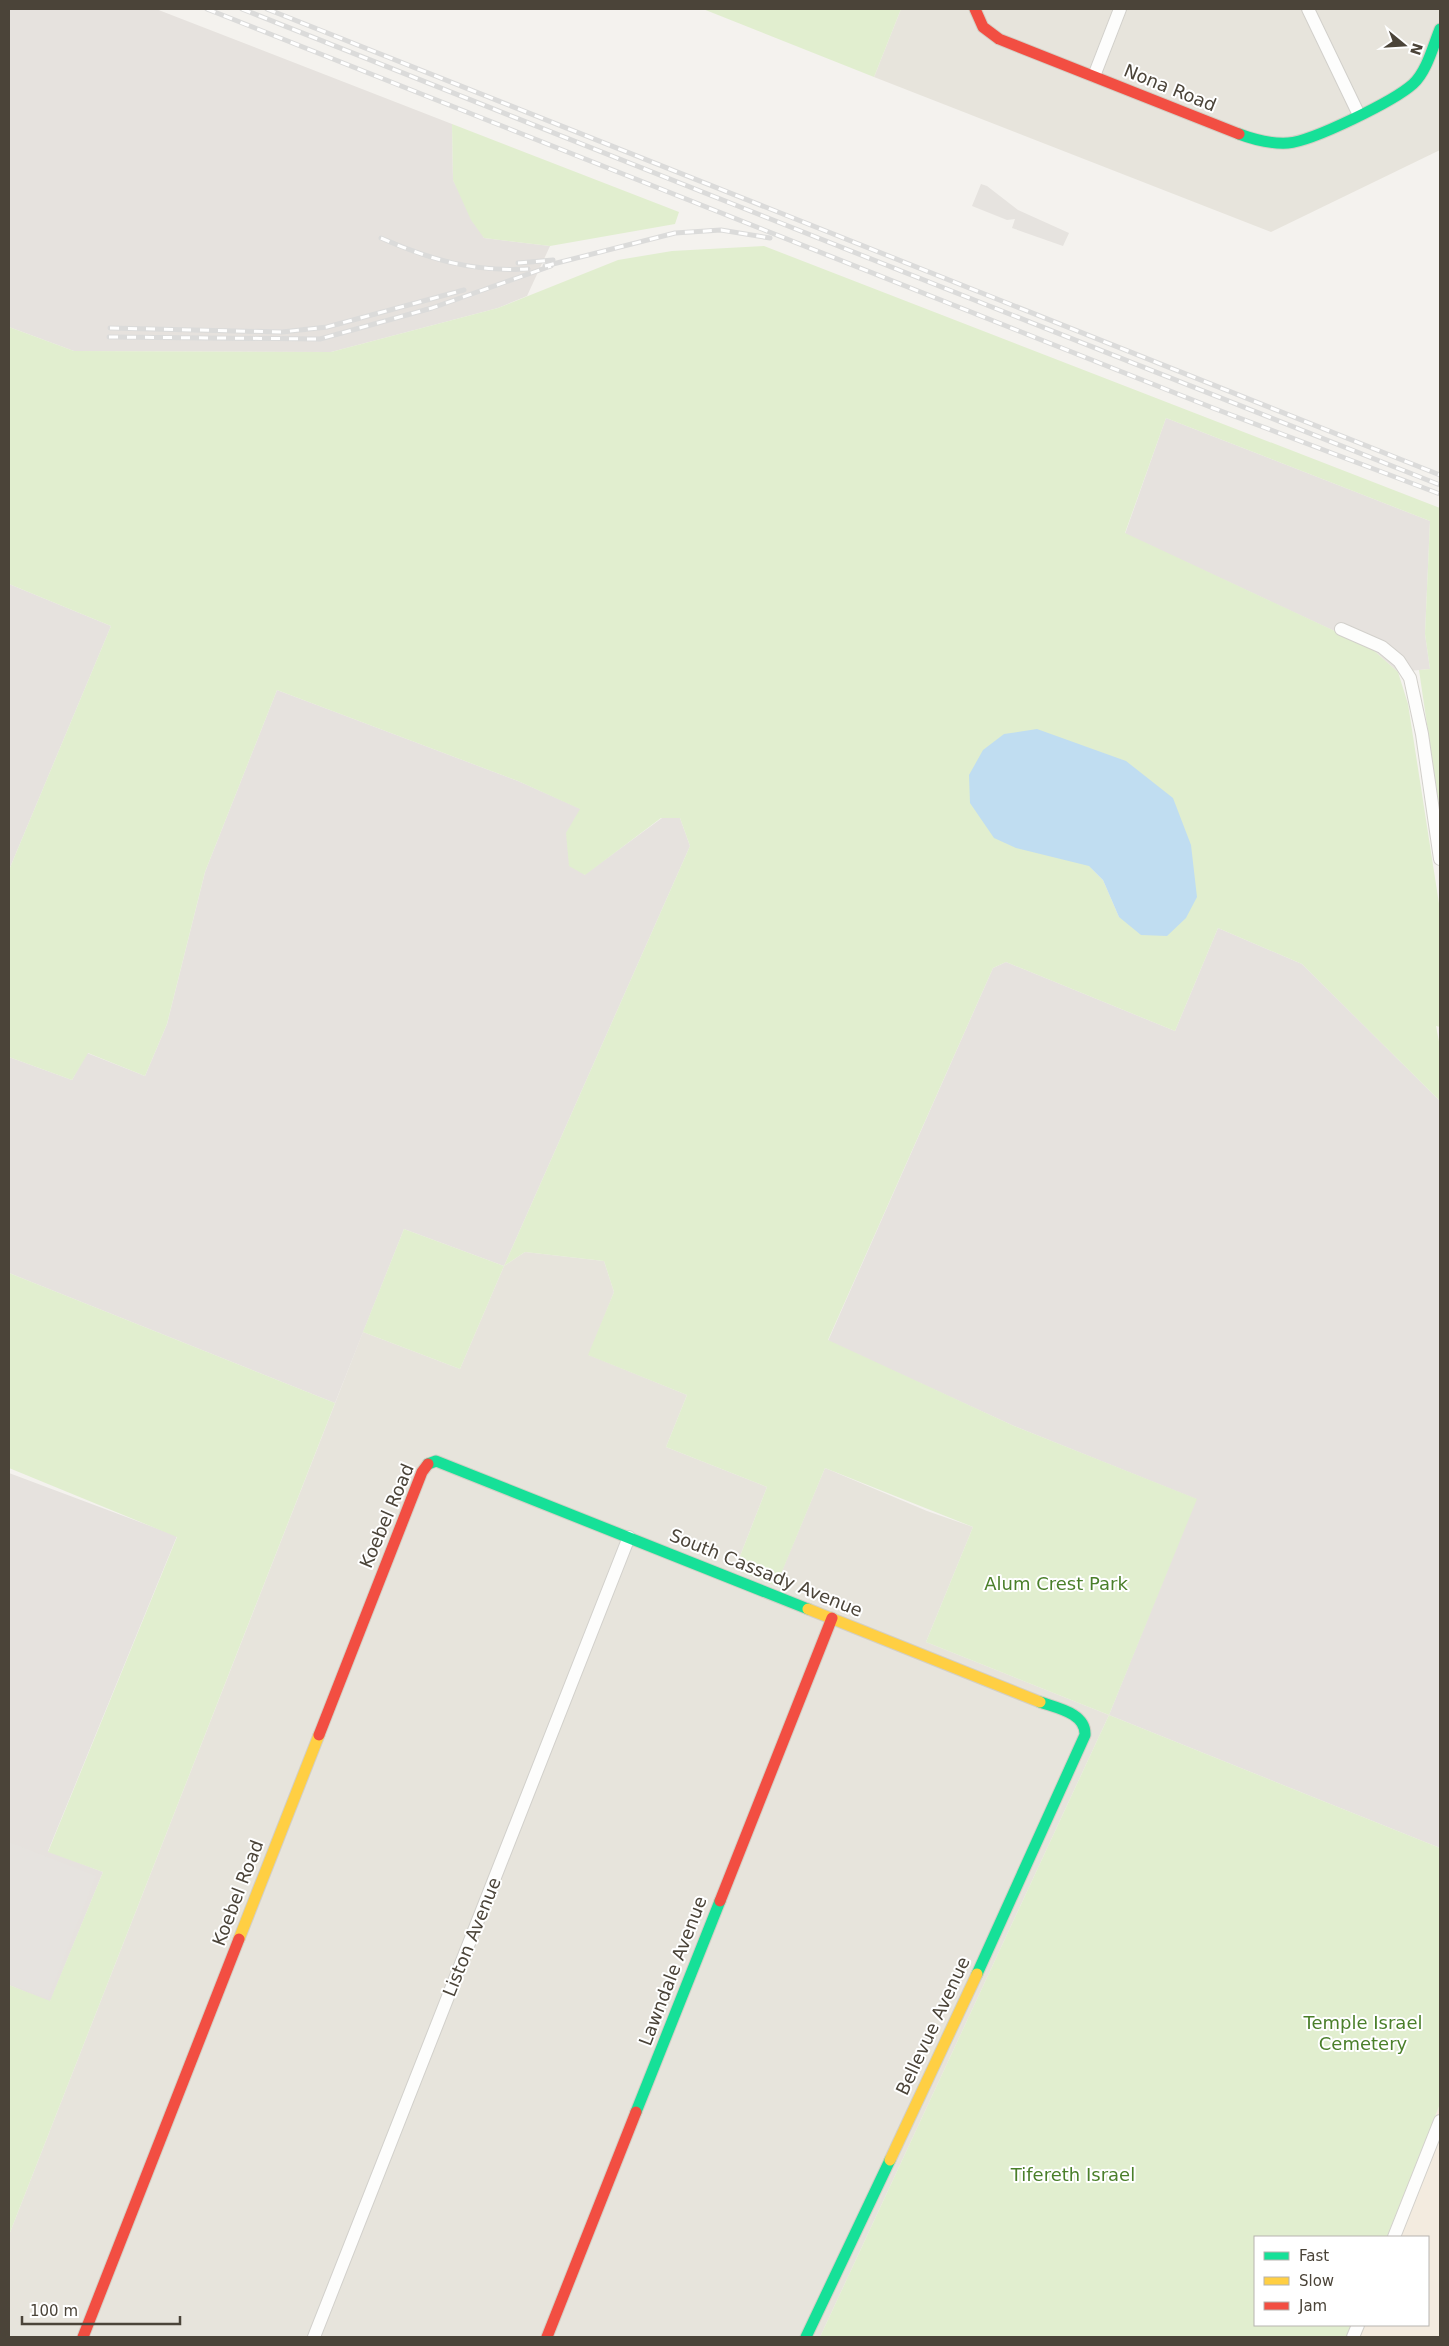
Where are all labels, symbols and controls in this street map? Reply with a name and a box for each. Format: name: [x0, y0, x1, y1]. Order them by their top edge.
north arrow: [1379, 20, 1429, 70]
text: N: [1407, 41, 1426, 57]
street label: Nona Road: [1121, 59, 1219, 116]
street label: Koebel Road: [355, 1460, 418, 1571]
street label: South Cassady Avenue: [667, 1524, 866, 1621]
park label: Alum Crest Park: [984, 1573, 1128, 1594]
street label: Koebel Road: [208, 1837, 267, 1949]
street label: Liston Avenue: [438, 1874, 505, 1999]
street label: Lawndale Avenue: [634, 1893, 711, 2048]
street label: Bellevue Avenue: [891, 1953, 974, 2098]
park label: Temple Israel Cemetery: [1303, 2012, 1422, 2054]
park label: Tifereth Israel: [1010, 2164, 1135, 2185]
legend: [1254, 2236, 1429, 2326]
text: Fast: [1299, 2247, 1329, 2265]
text: Slow: [1299, 2272, 1334, 2290]
scale bar: [22, 2294, 180, 2326]
text: Jam: [1298, 2297, 1327, 2315]
text: 100 m: [30, 2302, 78, 2320]

